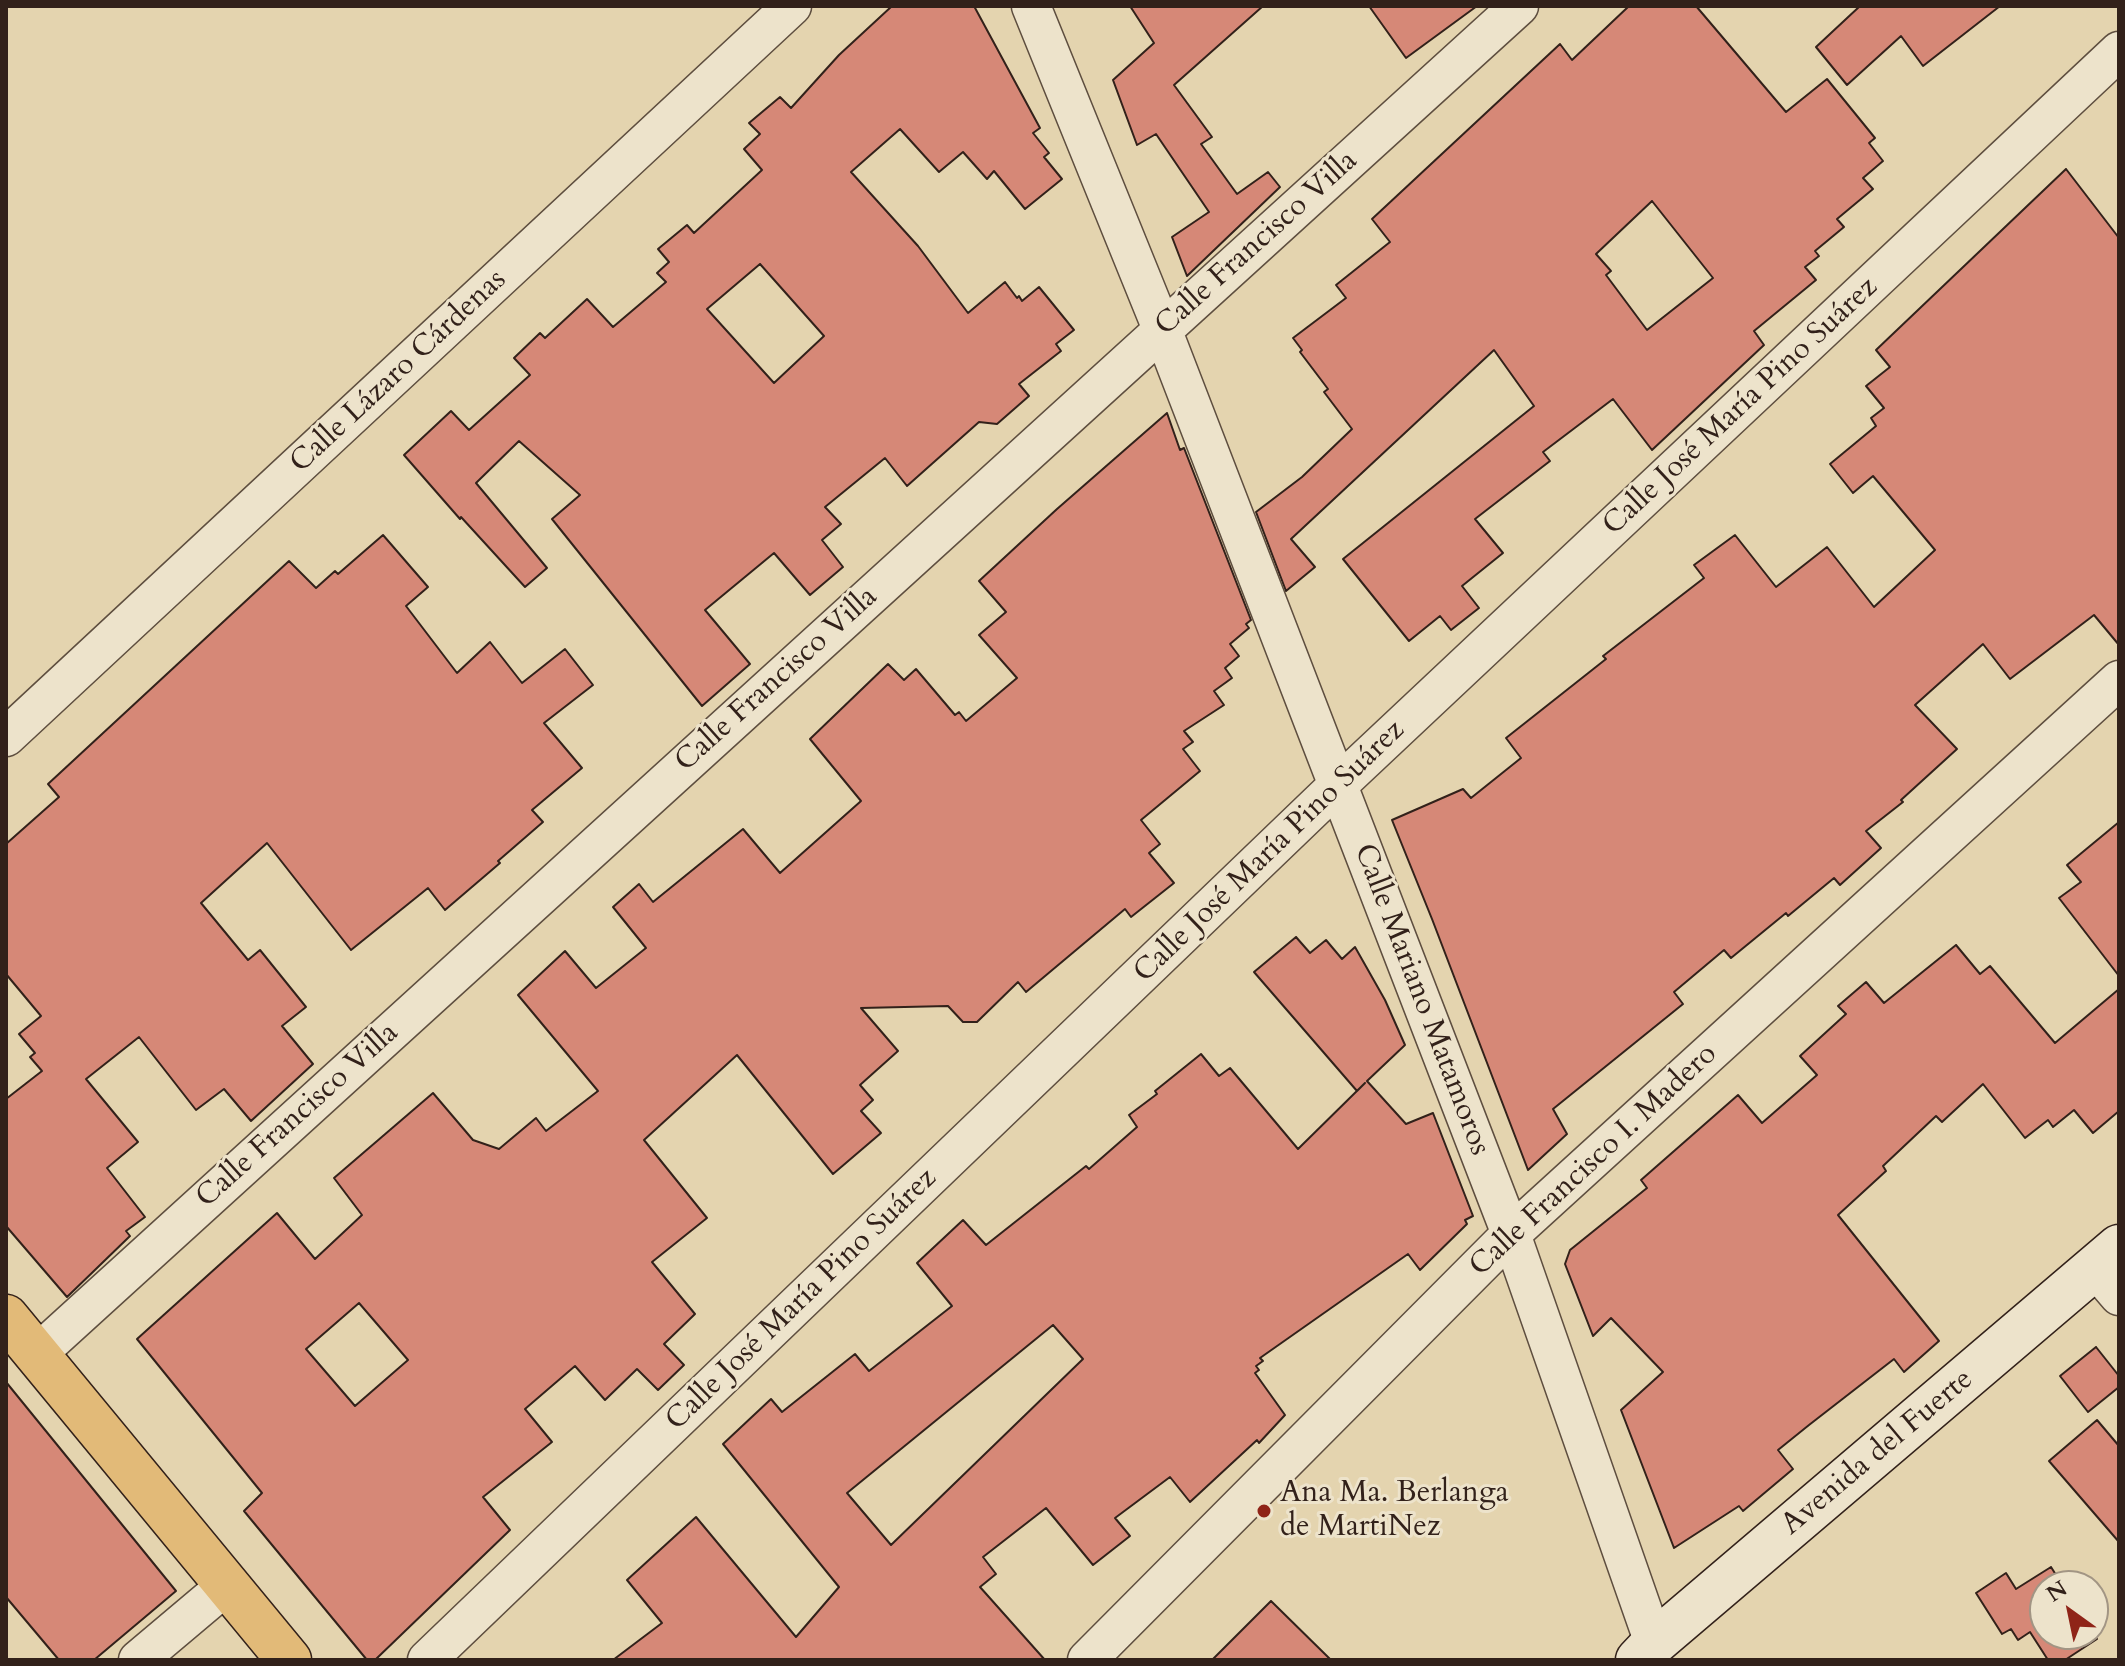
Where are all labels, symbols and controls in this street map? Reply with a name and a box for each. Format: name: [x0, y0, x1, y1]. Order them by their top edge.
street label: Calle Francisco Villa: [1148, 144, 1366, 344]
street label: Calle Lázaro Cárdenas: [284, 263, 514, 481]
street label: Calle José María Pino Suárez: [1596, 270, 1886, 544]
street label: Calle Francisco Villa: [668, 580, 886, 780]
street label: Calle José María Pino Suárez: [1127, 713, 1413, 991]
street label: Calle Mariano Matamoros: [1345, 839, 1497, 1161]
street label: Calle Francisco Villa: [189, 1016, 407, 1216]
street label: Calle Francisco I. Madero: [1463, 1037, 1725, 1285]
street label: Calle José María Pino Suárez: [659, 1161, 945, 1439]
street label: Avenida del Fuerte: [1775, 1362, 1981, 1544]
place label: Ana Ma. Berlanga de MartiNez: [1280, 1476, 1509, 1546]
marker: Ana Ma. Berlanga de MartiNez: [1255, 1502, 1273, 1520]
north arrow: [2029, 1570, 2109, 1650]
text: N: [2041, 1574, 2073, 1609]

